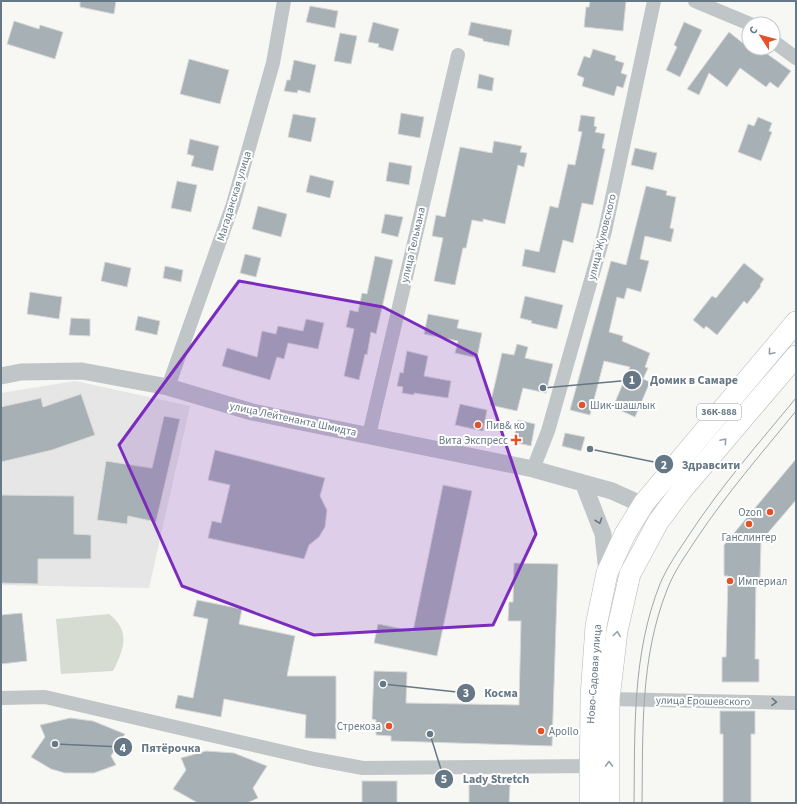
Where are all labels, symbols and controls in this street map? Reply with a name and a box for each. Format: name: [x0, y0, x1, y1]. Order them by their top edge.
north arrow: [741, 16, 781, 56]
text: С: [745, 23, 762, 37]
street label: Магаданская улица: [213, 149, 255, 243]
street label: улица Жуковского: [584, 192, 620, 282]
street label: улица Тельмана: [397, 206, 429, 284]
one-way arrow: [768, 347, 775, 354]
callout: Домик в Самаре: [622, 368, 746, 392]
text: 1: [629, 372, 635, 389]
text: Домик в Самаре: [650, 372, 738, 389]
street label: улица Лейтенанта Шмидта: [228, 398, 358, 440]
place label: Шик-шашлык: [590, 398, 656, 413]
marker: Шик-шашлык: [577, 400, 587, 410]
road number: 36К-888: [697, 404, 741, 420]
place label: Пив& ко: [486, 418, 525, 433]
marker: Пив& ко: [473, 420, 483, 430]
place label: Вита Экспресс: [439, 433, 508, 448]
marker: Вита Экспресс: [511, 435, 521, 445]
one-way arrow: [719, 439, 726, 446]
callout: Здравсити: [654, 452, 748, 476]
text: 2: [661, 457, 667, 474]
text: Здравсити: [682, 457, 740, 474]
place label: Ozon: [738, 505, 762, 520]
marker: Ozon: [765, 507, 775, 517]
one-way arrow: [594, 517, 602, 524]
marker: Ганслингер: [744, 519, 754, 529]
place label: Ганслингер: [721, 530, 777, 545]
place label: Империал: [738, 574, 787, 589]
marker: Империал: [725, 576, 735, 586]
street label: Ново-Садовая улица: [583, 624, 605, 724]
one-way arrow: [612, 631, 621, 638]
callout: Косма: [456, 681, 526, 705]
text: 3: [463, 685, 469, 702]
text: Косма: [484, 685, 518, 702]
street label: улица Ерошевского: [656, 693, 750, 709]
one-way arrow: [771, 698, 777, 707]
place label: Стрекоза: [337, 719, 381, 734]
marker: Стрекоза: [384, 721, 394, 731]
place label: Apollo: [549, 724, 579, 739]
marker: Apollo: [536, 726, 546, 736]
callout: Пятёрочка: [113, 735, 209, 759]
text: 4: [120, 740, 127, 757]
text: Пятёрочка: [141, 740, 201, 757]
one-way arrow: [605, 761, 613, 767]
callout: Lady Stretch: [434, 767, 537, 791]
text: 5: [441, 771, 447, 788]
text: Lady Stretch: [463, 771, 529, 788]

